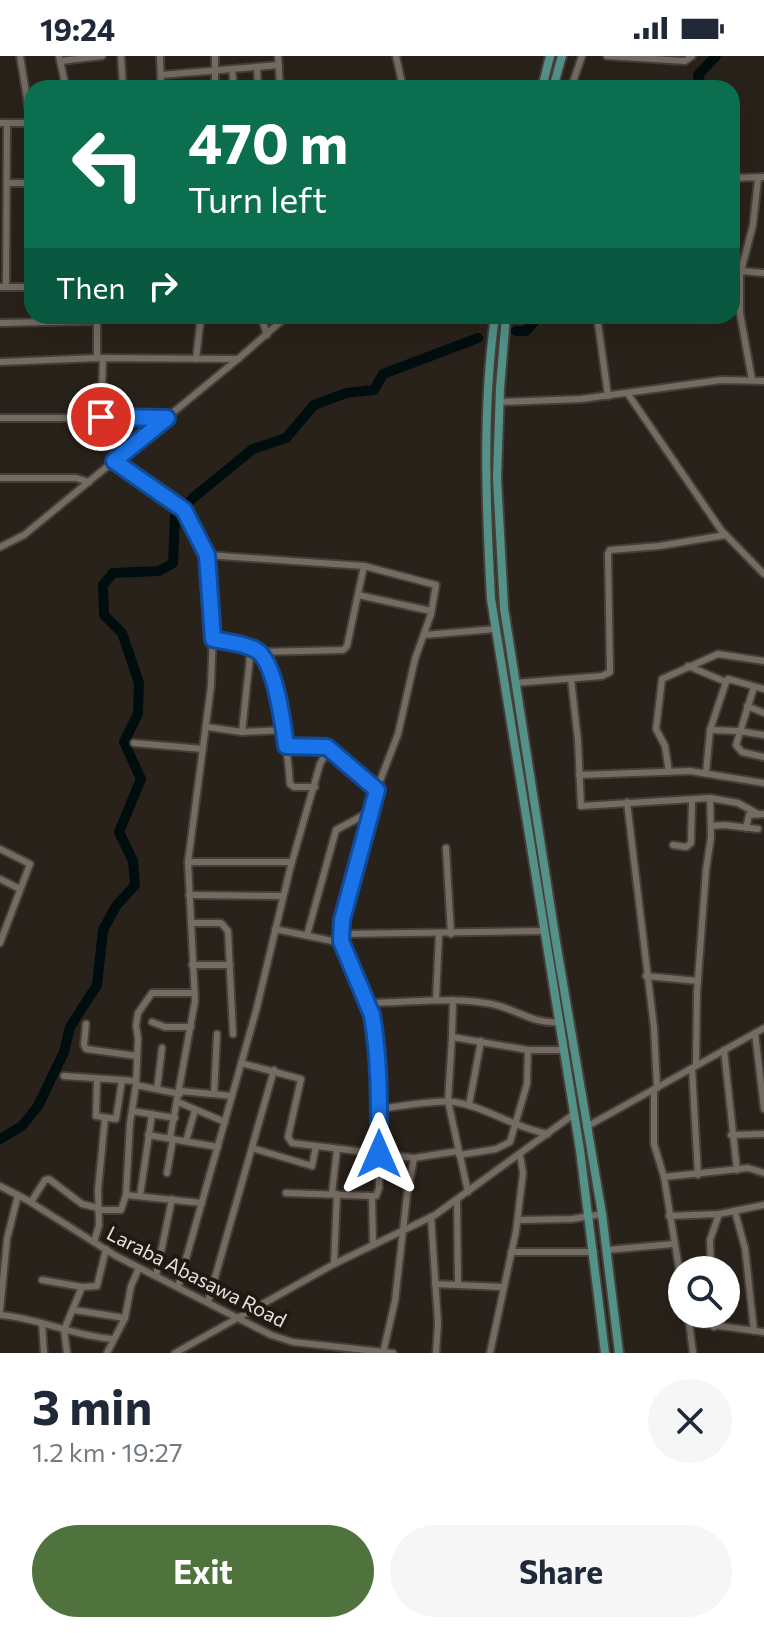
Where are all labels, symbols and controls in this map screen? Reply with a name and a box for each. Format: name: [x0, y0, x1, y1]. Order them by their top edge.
text: 19:24: [40, 10, 115, 47]
text: 470 m: [188, 107, 348, 176]
icon: left: [56, 112, 160, 216]
text: Turn left: [188, 176, 327, 220]
icon: right: [141, 264, 185, 308]
text: Then: [56, 268, 125, 305]
pin: [67, 383, 135, 451]
icon: arrive: [79, 395, 123, 439]
position arrow: [337, 1112, 421, 1196]
street label: Laraba Abasawa Road: [103, 1220, 291, 1332]
map controls: [668, 1256, 740, 1328]
button: search: [668, 1256, 740, 1328]
text: 3 min: [32, 1376, 152, 1435]
button: close: [648, 1379, 732, 1463]
text: 1.2 km · 19:27: [32, 1436, 183, 1467]
button: Exit: [32, 1525, 374, 1617]
button: Share: [390, 1525, 732, 1617]

